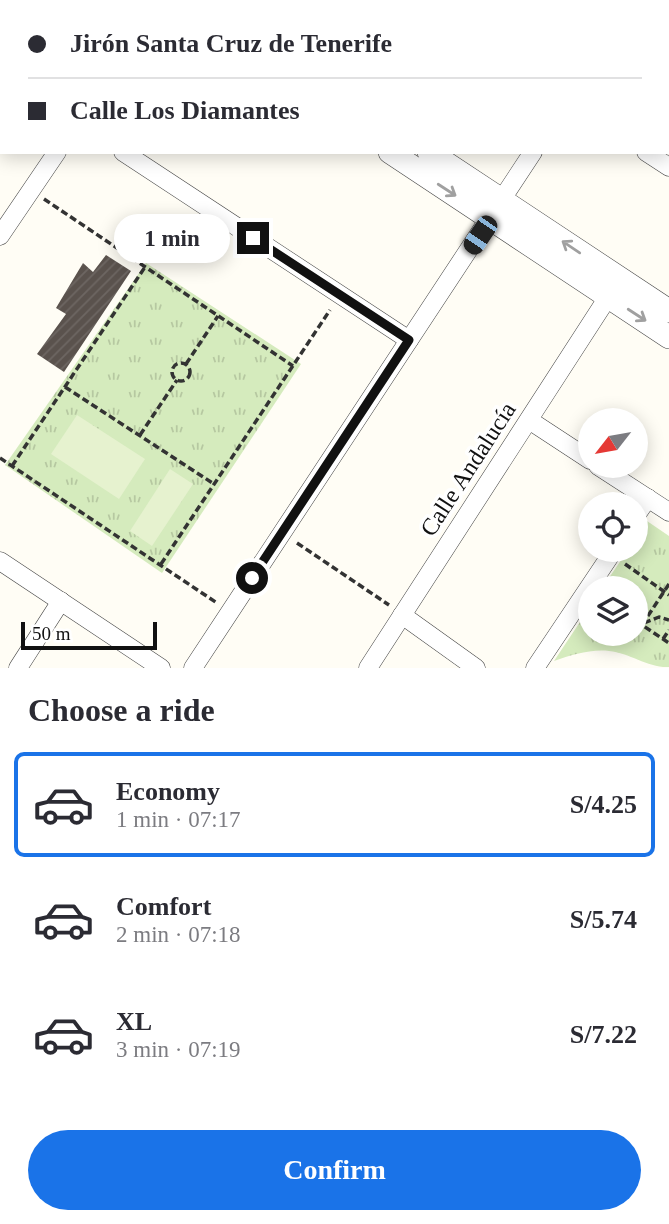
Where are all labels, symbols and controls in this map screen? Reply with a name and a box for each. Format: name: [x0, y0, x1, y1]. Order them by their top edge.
text: Jirón Santa Cruz de Tenerife: [70, 29, 392, 58]
text: Calle Los Diamantes: [70, 96, 300, 125]
one-way arrow: [437, 182, 456, 197]
car: [460, 212, 501, 258]
callout: 1 min: [113, 214, 229, 262]
route end: [237, 222, 269, 254]
text: 1 min: [144, 226, 200, 251]
one-way arrow: [562, 239, 582, 253]
one-way arrow: [626, 309, 646, 323]
street label: Calle Andalucía: [415, 397, 521, 541]
north arrow: [578, 408, 648, 478]
map controls: [578, 408, 648, 646]
button: locate: [578, 492, 648, 562]
route start: [236, 562, 268, 594]
button: layers: [578, 576, 648, 646]
scale bar: [21, 618, 158, 650]
text: 50 m: [32, 623, 71, 644]
text: Choose a ride: [28, 692, 215, 728]
icon: car: [32, 773, 95, 836]
text: Economy: [116, 777, 220, 806]
text: S/4.25: [570, 790, 637, 819]
text: 1 min · 07:17: [116, 807, 241, 832]
icon: car: [32, 888, 95, 951]
text: Comfort: [116, 892, 211, 921]
text: S/5.74: [570, 905, 637, 934]
text: 2 min · 07:18: [116, 922, 241, 947]
icon: car: [32, 1003, 95, 1066]
text: XL: [116, 1007, 152, 1036]
text: S/7.22: [570, 1020, 637, 1049]
text: 3 min · 07:19: [116, 1037, 241, 1062]
button: Confirm: [28, 1130, 641, 1210]

